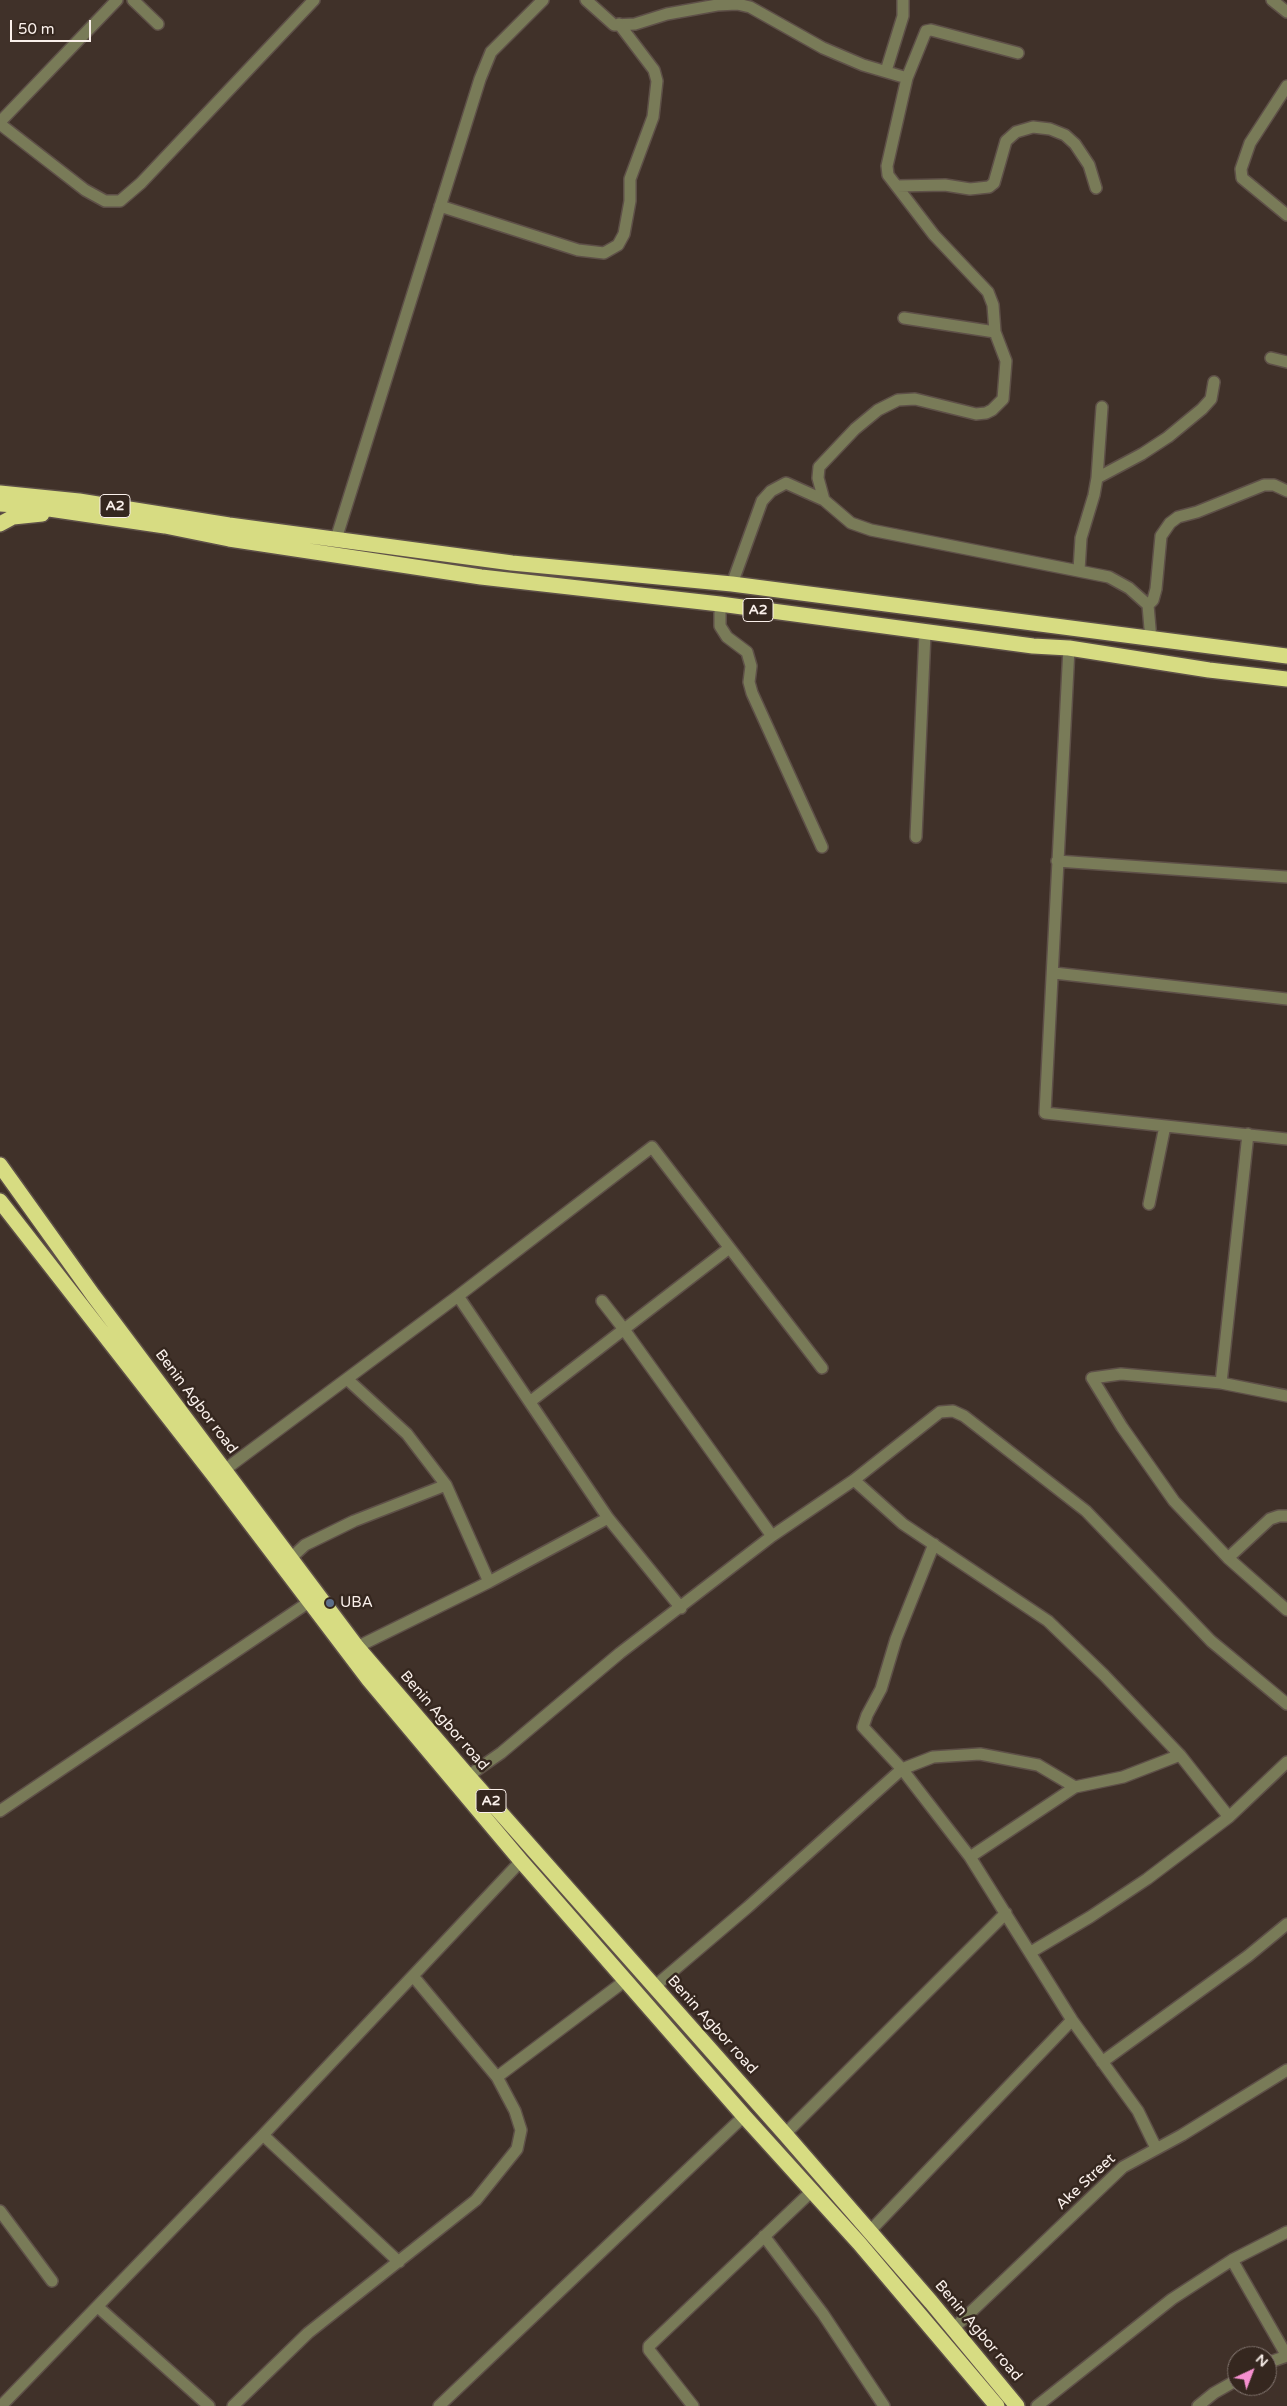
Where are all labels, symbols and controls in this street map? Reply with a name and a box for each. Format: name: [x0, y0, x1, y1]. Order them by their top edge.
scale bar: [12, 10, 94, 42]
text: 50 m: [18, 20, 55, 38]
road number: A2: [100, 494, 130, 518]
road number: A2: [743, 598, 773, 622]
street label: Benin Agbor road: [151, 1346, 241, 1458]
place label: UBA: [340, 1594, 373, 1612]
marker: UBA: [324, 1597, 336, 1609]
street label: Benin Agbor road: [396, 1668, 492, 1774]
road number: A2: [476, 1790, 506, 1812]
street label: Benin Agbor road: [663, 1972, 761, 2078]
street label: Ake Street: [1053, 2150, 1119, 2214]
street label: Benin Agbor road: [931, 2277, 1025, 2385]
north arrow: [1227, 2346, 1277, 2396]
text: N: [1252, 2350, 1272, 2370]

